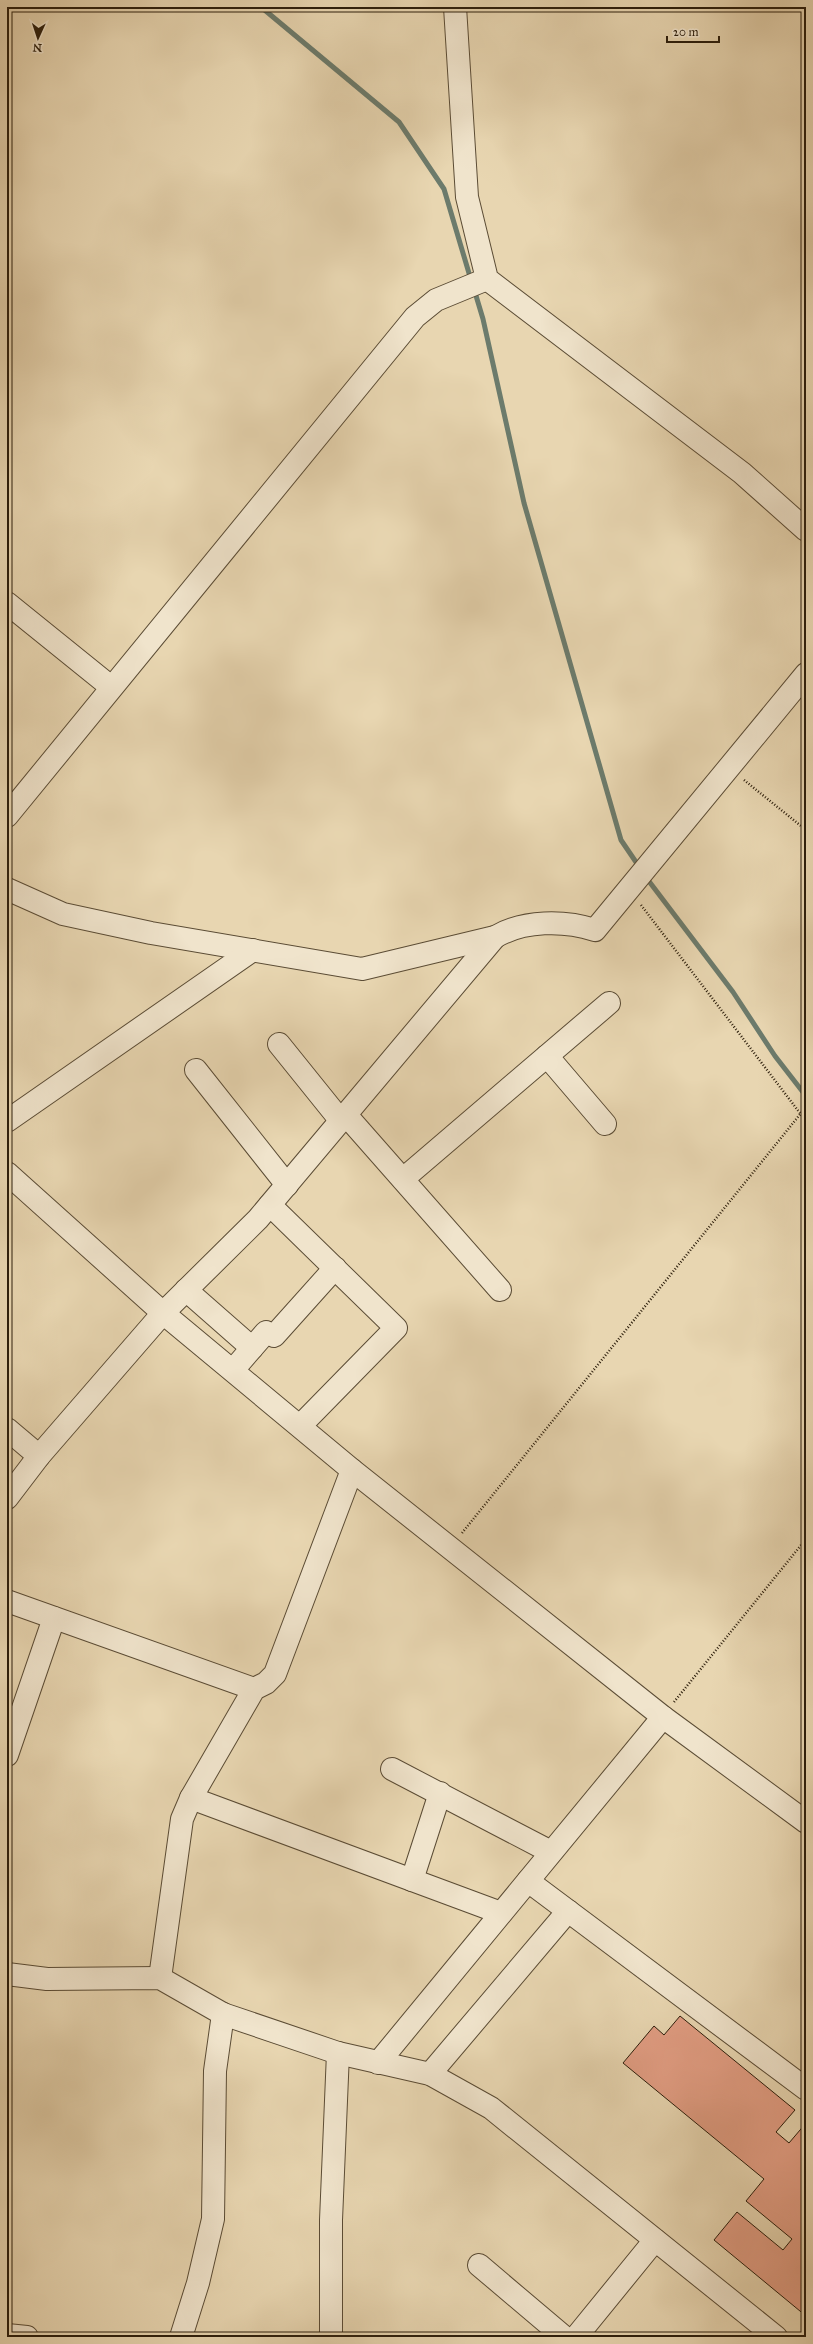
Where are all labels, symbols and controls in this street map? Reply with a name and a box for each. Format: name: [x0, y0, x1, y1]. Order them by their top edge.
north arrow: [18, 18, 58, 58]
scale bar: [667, 18, 719, 44]
text: 20 m: [673, 25, 699, 39]
text: N: [32, 41, 43, 54]

